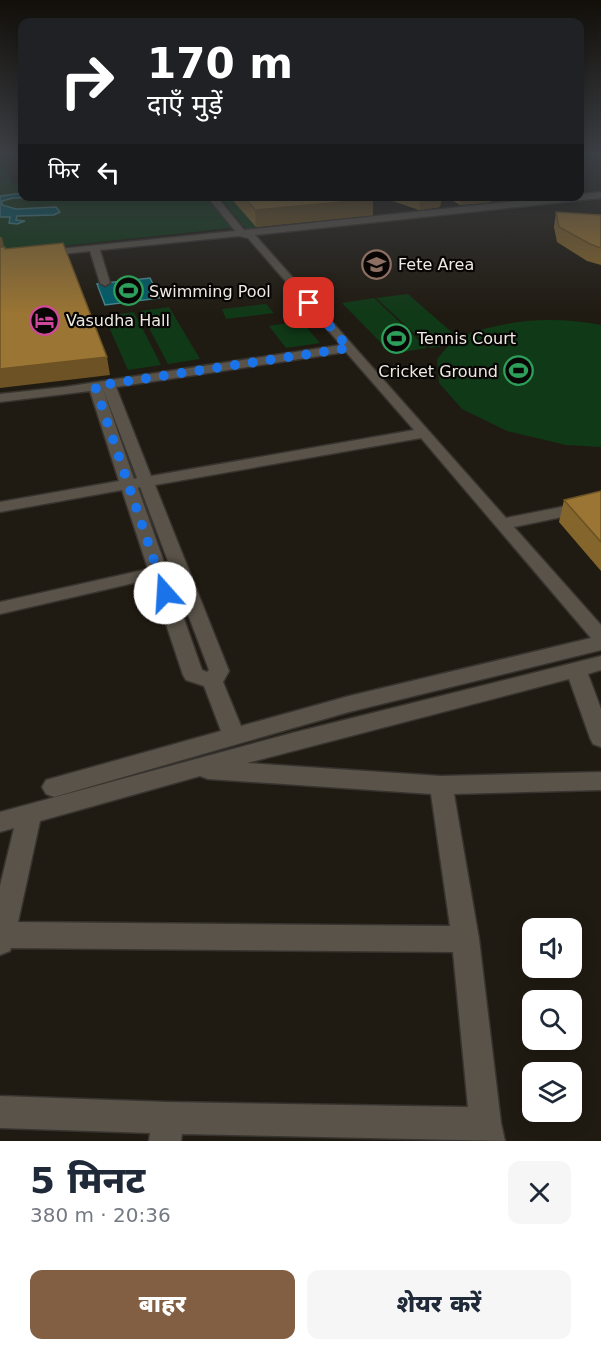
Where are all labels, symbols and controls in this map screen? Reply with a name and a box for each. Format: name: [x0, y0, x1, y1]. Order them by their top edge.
text: 170 m: [147, 39, 293, 88]
icon: right: [48, 42, 126, 120]
text: दाएँ मुड़ें: [147, 89, 222, 120]
icon: left: [92, 156, 125, 189]
text: फिर: [48, 158, 80, 183]
school or university icon: Fete Area: [361, 248, 393, 280]
place label: Fete Area: [398, 255, 474, 274]
sports icon: Swimming Pool: [112, 275, 144, 307]
pin: [283, 277, 334, 328]
place label: Swimming Pool: [149, 282, 271, 301]
icon: arrive: [292, 286, 325, 319]
hotel icon: Vasudha Hall: [29, 304, 61, 336]
place label: Vasudha Hall: [66, 311, 170, 330]
sports icon: Tennis Court: [380, 322, 412, 354]
place label: Tennis Court: [416, 329, 516, 348]
sports icon: Cricket Ground: [503, 355, 535, 387]
place label: Cricket Ground: [378, 362, 498, 381]
position arrow: [133, 561, 197, 625]
map controls: [522, 918, 582, 1122]
button: sound: [522, 918, 582, 978]
button: search: [522, 990, 582, 1050]
button: layers: [522, 1062, 582, 1122]
text: 5 मिनट: [30, 1160, 145, 1201]
button: close: [508, 1161, 571, 1224]
text: 380 m · 20:36: [30, 1203, 171, 1227]
button: बाहर: [30, 1270, 295, 1339]
button: शेयर करें: [307, 1270, 571, 1339]

